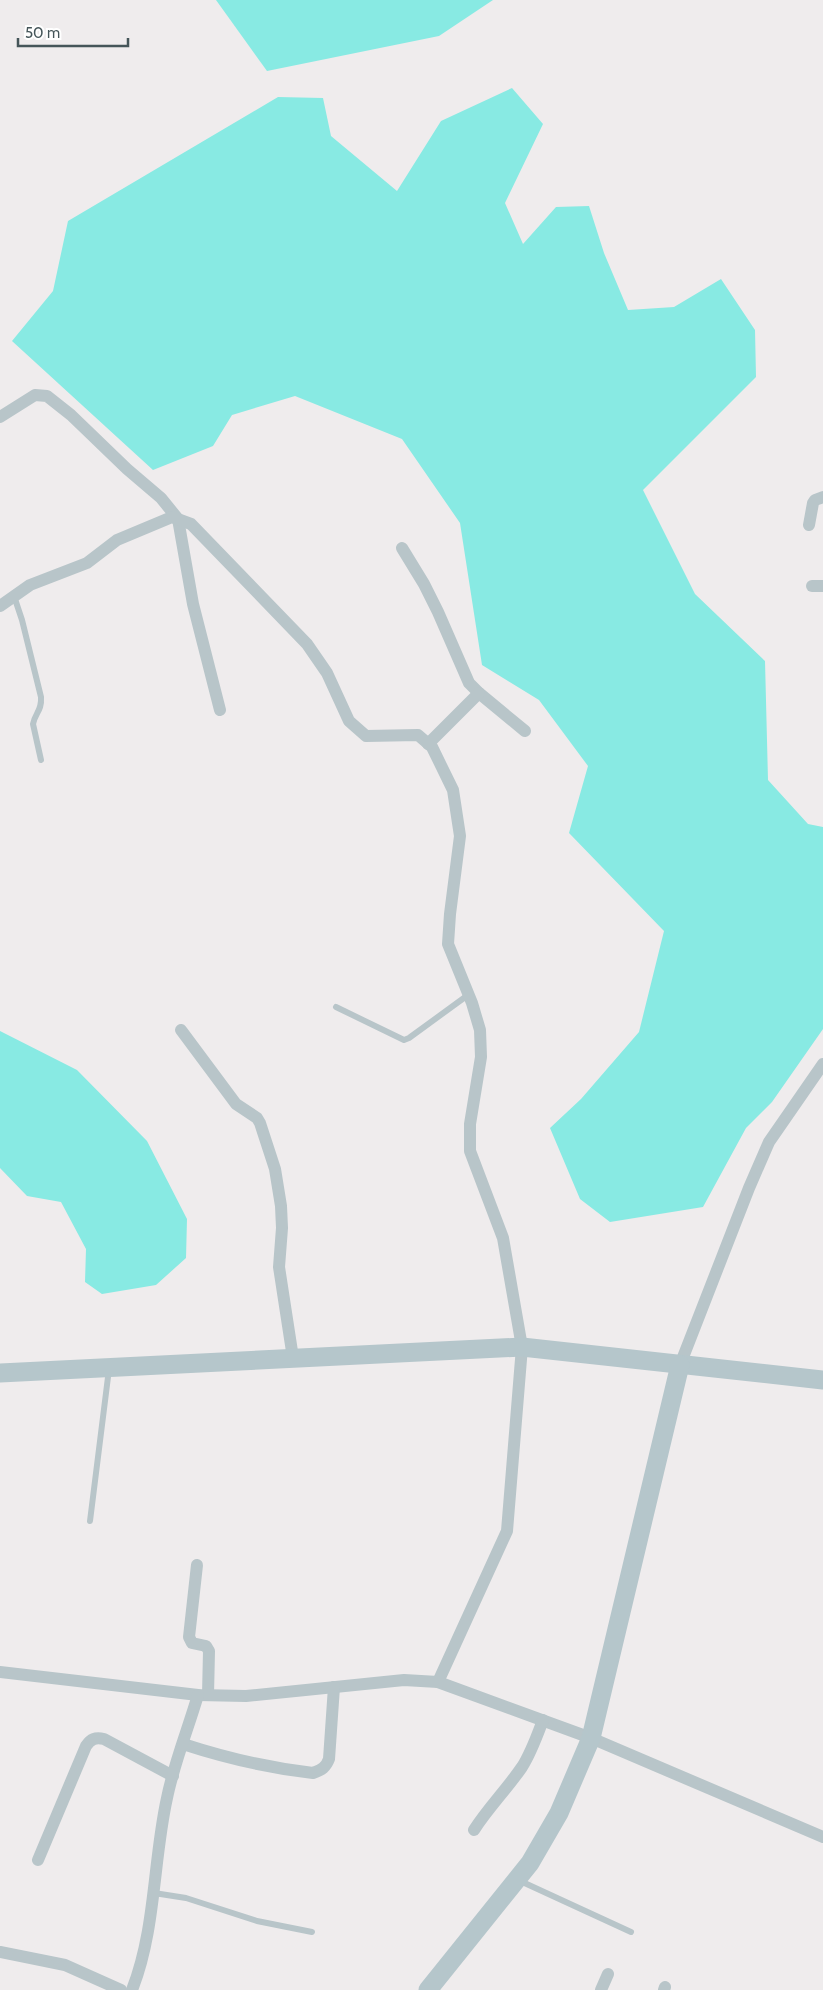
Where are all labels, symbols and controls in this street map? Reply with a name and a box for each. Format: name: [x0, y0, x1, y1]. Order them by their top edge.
scale bar: [18, 15, 128, 47]
text: 50 m: [25, 24, 60, 42]

